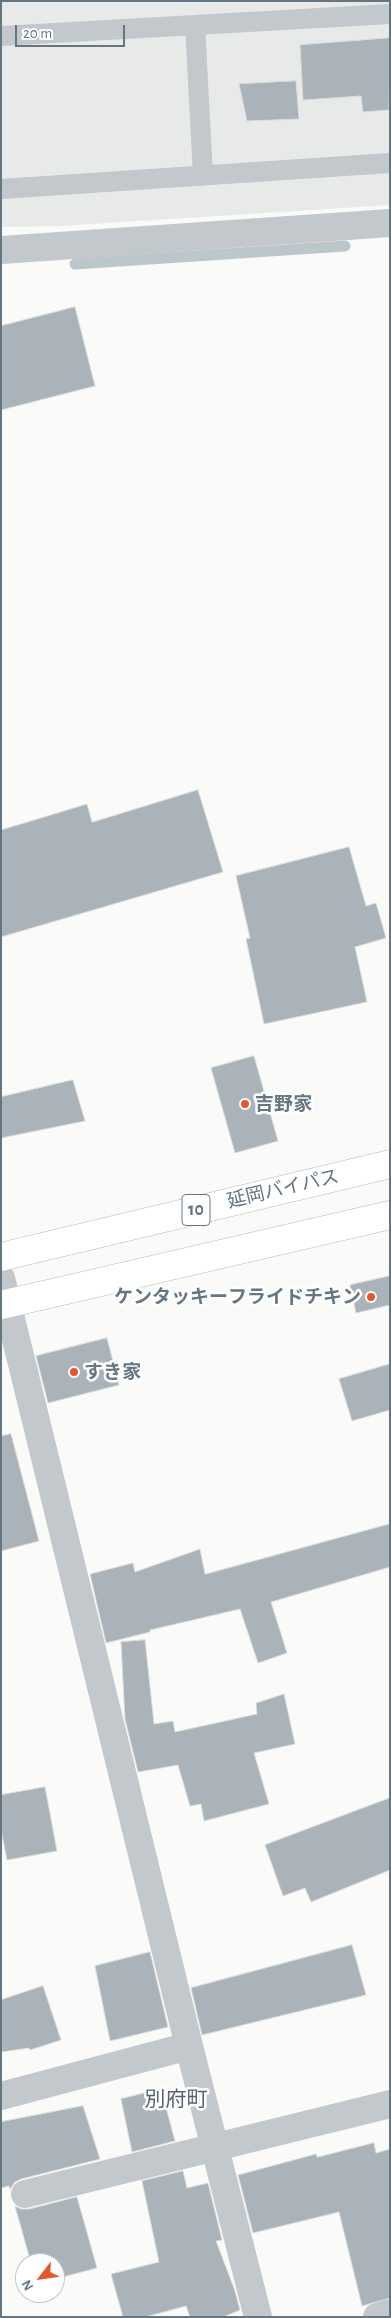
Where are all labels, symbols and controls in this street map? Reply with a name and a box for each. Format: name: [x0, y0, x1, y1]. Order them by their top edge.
scale bar: [18, 15, 128, 47]
text: 20 m: [23, 26, 52, 41]
place label: 吉野家: [255, 1093, 312, 1115]
marker: 吉野家: [239, 1098, 251, 1110]
street label: 延岡バイパス: [225, 1165, 341, 1213]
road number: 10: [182, 1194, 210, 1226]
place label: ケンタッキーフライドチキン: [114, 1286, 361, 1308]
marker: ケンタッキーフライドチキン: [365, 1291, 377, 1303]
place label: すき家: [84, 1361, 141, 1383]
marker: すき家: [68, 1366, 80, 1378]
district label: 別府町: [145, 2087, 207, 2113]
north arrow: [15, 2253, 65, 2303]
text: N: [19, 2277, 36, 2293]

